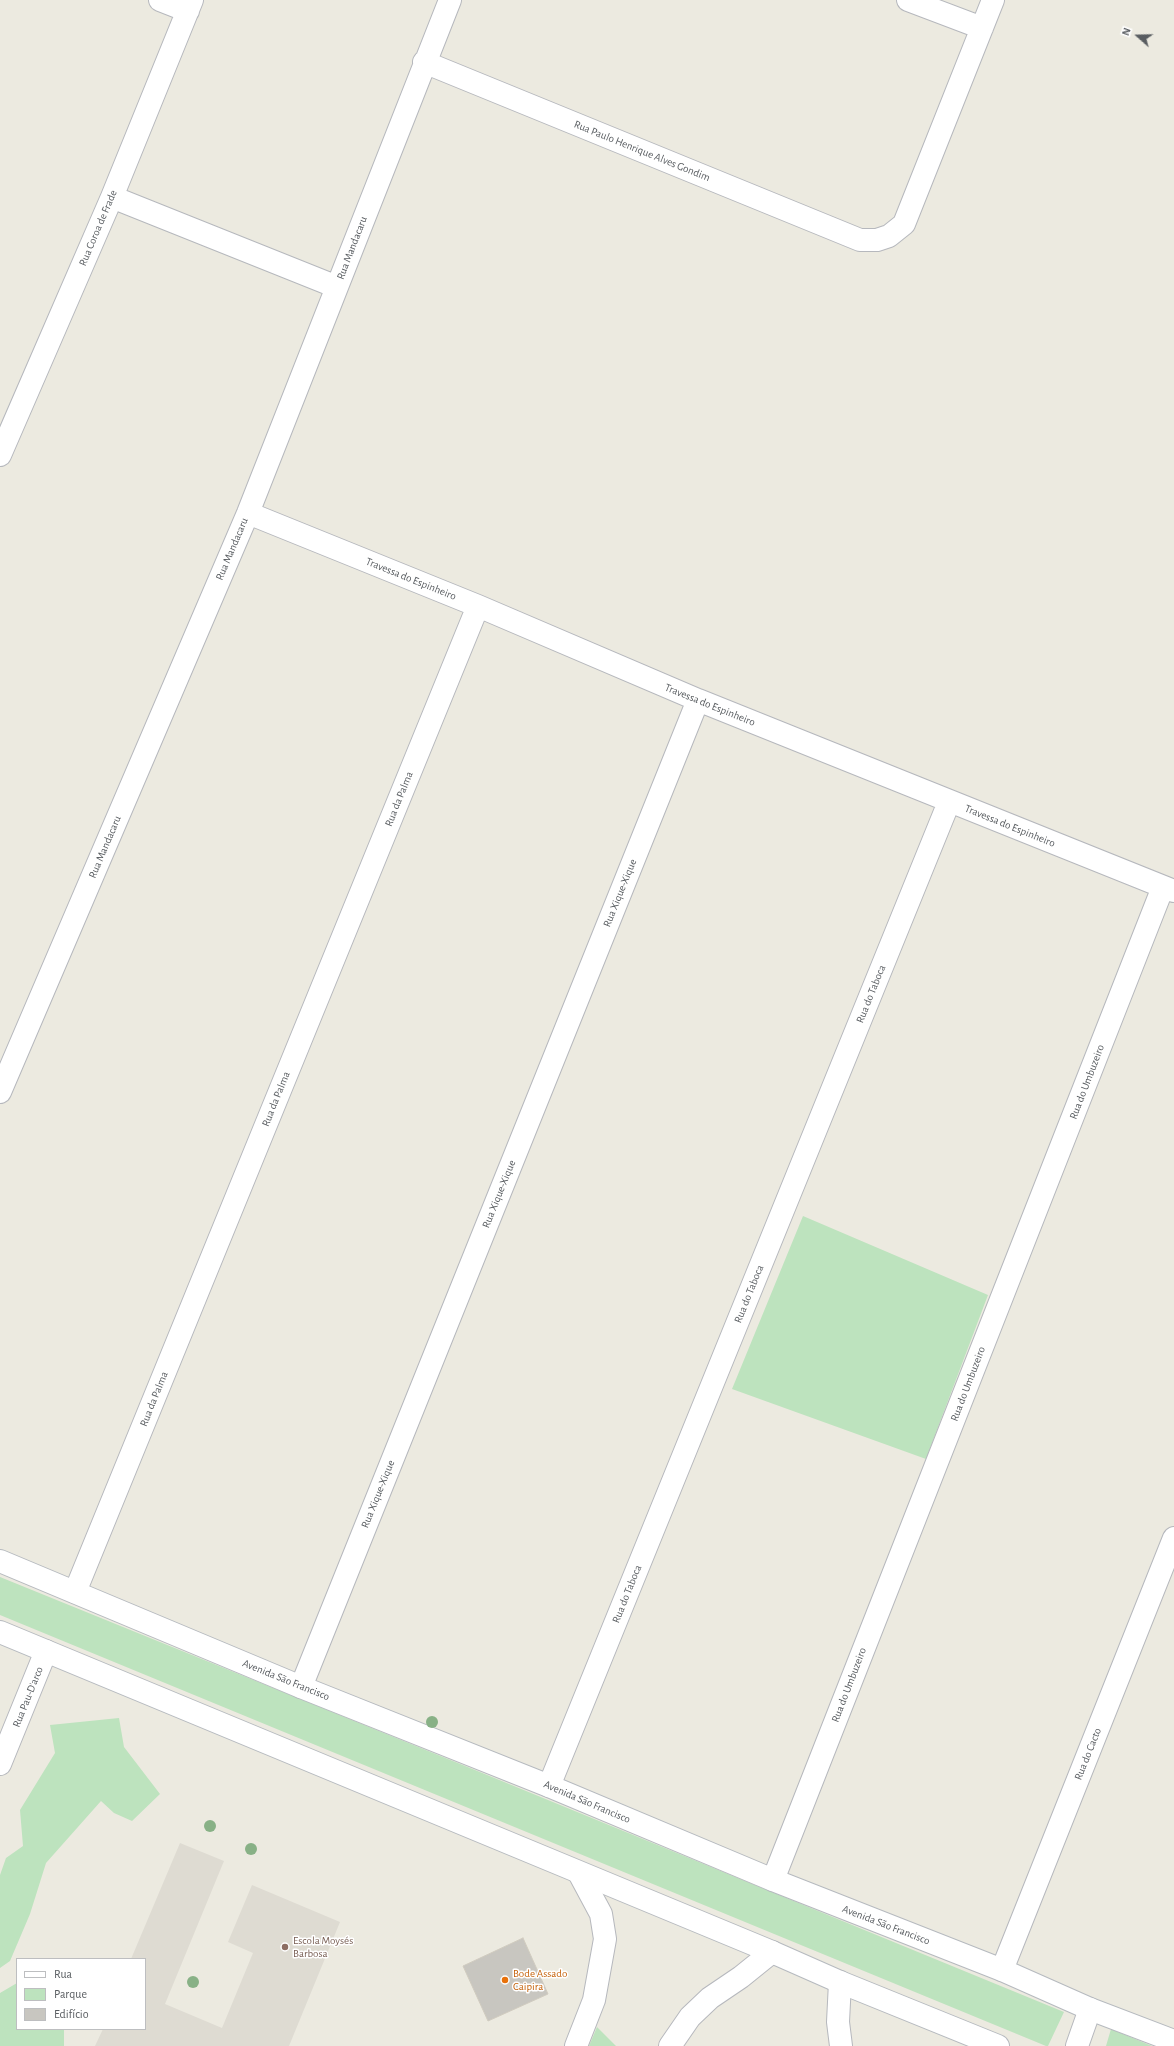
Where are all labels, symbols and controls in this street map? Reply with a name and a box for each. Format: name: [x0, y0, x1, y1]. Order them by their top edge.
north arrow: [1118, 16, 1158, 56]
text: N: [1120, 26, 1133, 37]
street label: Rua Paulo Henrique Alves Gondim: [572, 118, 712, 184]
street label: Rua Coroa de Frade: [76, 188, 120, 268]
street label: Rua Mandacaru: [334, 215, 370, 281]
street label: Rua Mandacaru: [213, 516, 251, 582]
street label: Travessa do Espinheiro: [364, 555, 458, 603]
street label: Travessa do Espinheiro: [663, 681, 757, 729]
street label: Rua da Palma: [382, 770, 416, 828]
street label: Travessa do Espinheiro: [963, 802, 1057, 850]
street label: Rua Mandacaru: [86, 814, 124, 880]
street label: Rua Xique-Xique: [600, 857, 640, 929]
street label: Rua do Taboca: [853, 963, 889, 1025]
street label: Rua do Umbuzeiro: [1067, 1043, 1107, 1121]
street label: Rua da Palma: [259, 1070, 293, 1128]
street label: Rua Xique-Xique: [479, 1158, 519, 1230]
street label: Rua do Taboca: [731, 1263, 767, 1325]
street label: Rua do Umbuzeiro: [948, 1345, 988, 1423]
street label: Rua da Palma: [137, 1370, 171, 1428]
street label: Rua Xique-Xique: [358, 1458, 398, 1530]
street label: Rua do Taboca: [609, 1563, 645, 1625]
street label: Rua do Umbuzeiro: [829, 1646, 869, 1724]
street label: Avenida São Francisco: [240, 1656, 332, 1704]
street label: Rua Pau-D'arco: [10, 1665, 46, 1729]
street label: Rua do Cacto: [1072, 1726, 1104, 1782]
street label: Avenida São Francisco: [542, 1778, 632, 1826]
street label: Avenida São Francisco: [840, 1902, 932, 1948]
place label: Escola Moysés Barbosa: [293, 1934, 353, 1960]
marker: Escola Moysés Barbosa: [280, 1942, 290, 1952]
legend: [16, 1958, 146, 2030]
place label: Bode Assado Caipira: [513, 1967, 567, 1993]
text: Rua: [54, 1968, 72, 1980]
marker: Bode Assado Caipira: [500, 1975, 510, 1985]
text: Parque: [54, 1988, 87, 2000]
text: Edifício: [54, 2008, 89, 2020]

